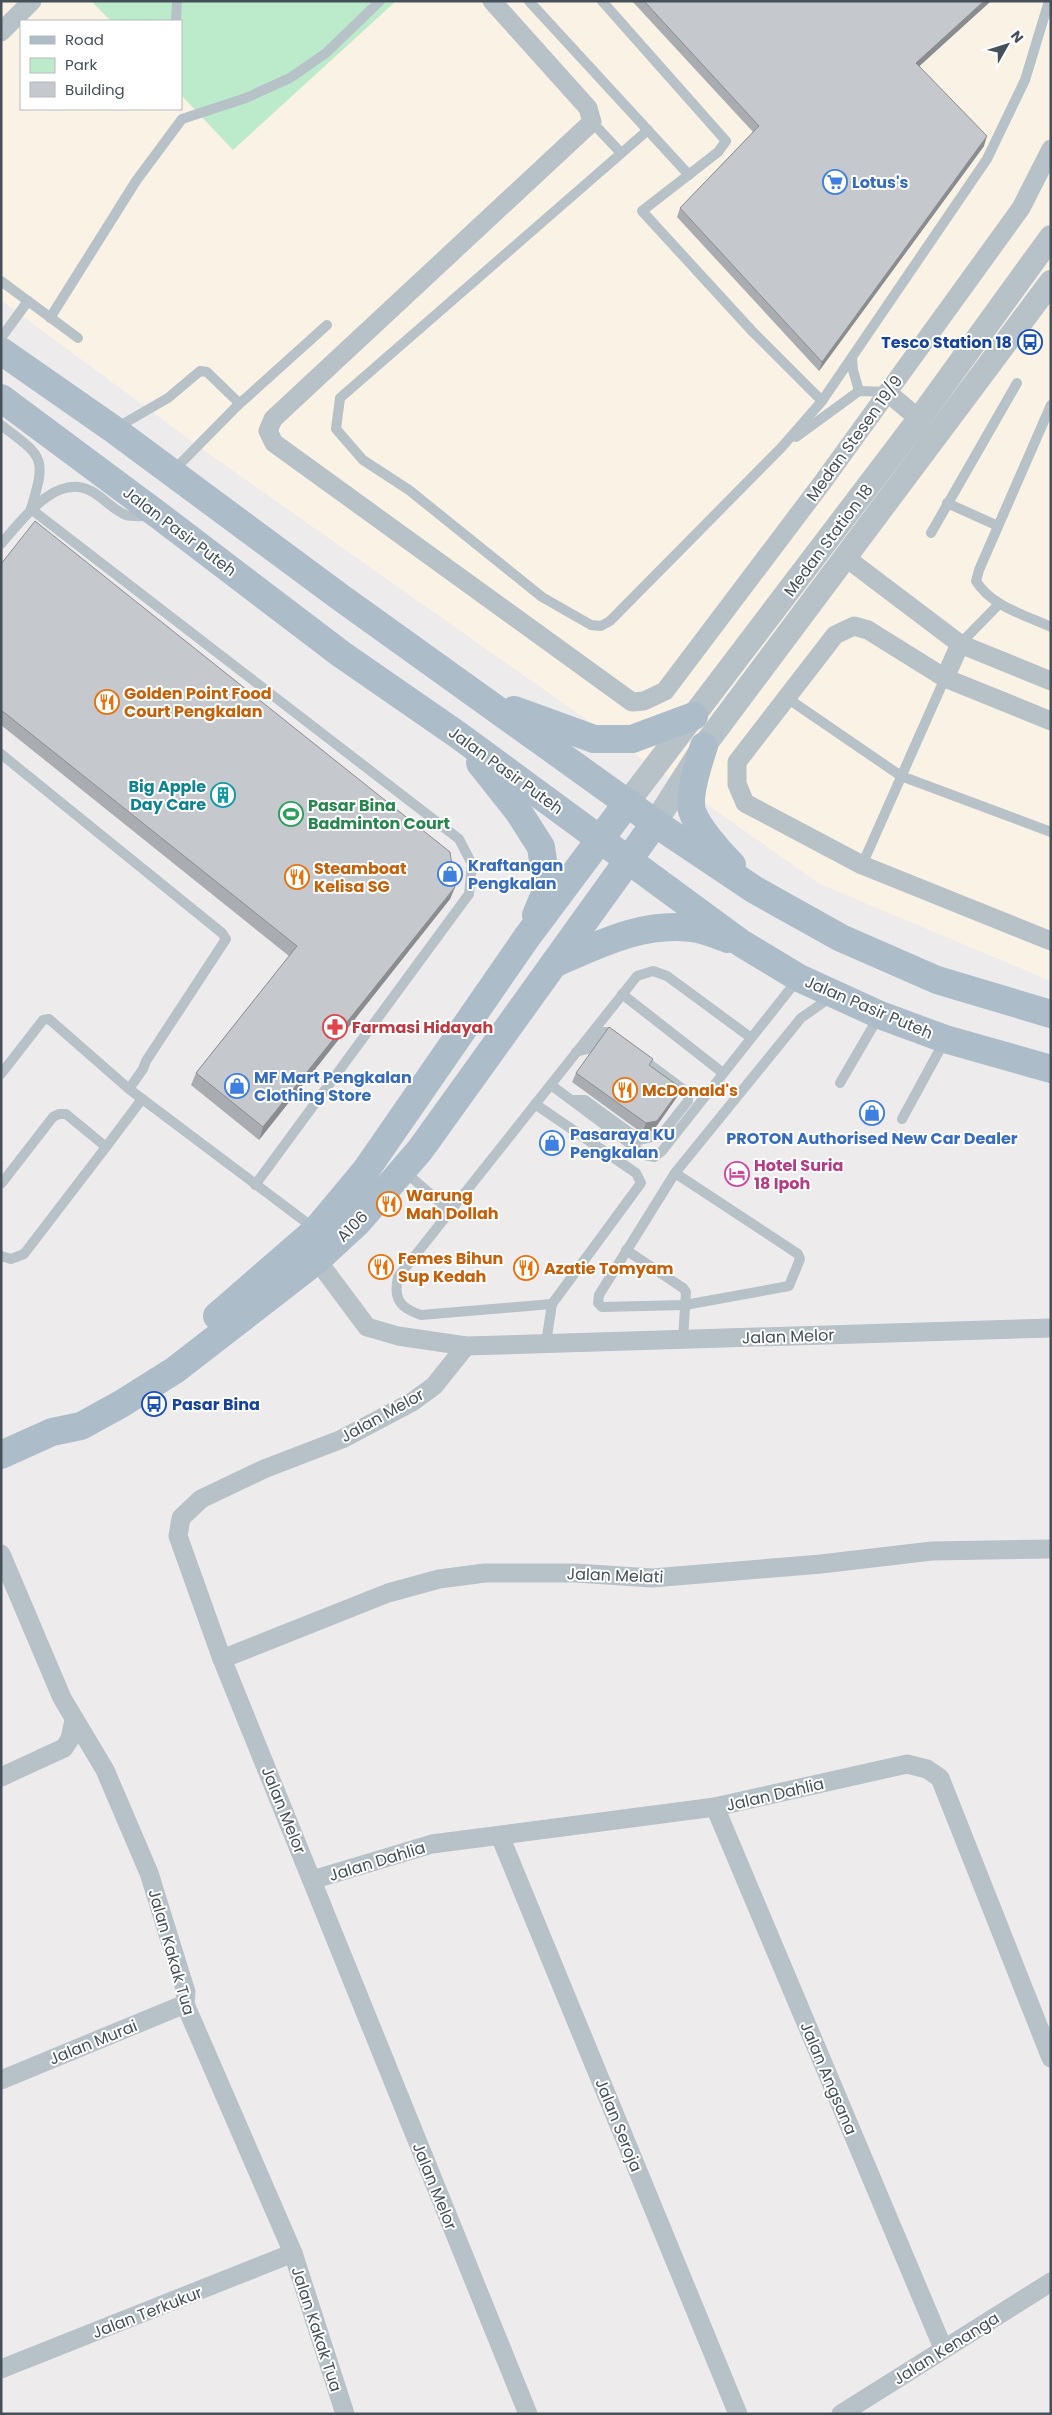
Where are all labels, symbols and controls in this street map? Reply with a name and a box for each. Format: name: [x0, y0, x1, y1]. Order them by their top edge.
legend: [20, 20, 182, 110]
north arrow: [982, 20, 1032, 70]
text: N: [1006, 26, 1028, 47]
text: Road: [65, 29, 104, 50]
text: Park: [65, 54, 97, 75]
text: Building: [65, 79, 125, 100]
supermarket icon: Lotus's: [822, 169, 848, 195]
place label: Lotus's: [852, 171, 909, 194]
bus stop icon: Tesco Station 18: [1017, 329, 1043, 355]
place label: Tesco Station 18: [881, 331, 1012, 354]
street label: Medan Stesen 19/9: [801, 371, 908, 506]
street label: Medan Station 18: [778, 479, 878, 601]
street label: Jalan Pasir Puteh: [118, 481, 241, 582]
place label: Golden Point Food Court Pengkalan: [124, 682, 272, 723]
restaurant icon: Golden Point Food Court Pengkalan: [94, 689, 120, 715]
street label: Jalan Pasir Puteh: [444, 721, 568, 820]
place label: Big Apple Day Care: [128, 775, 206, 816]
building icon: Big Apple Day Care: [210, 782, 236, 808]
place label: Pasar Bina Badminton Court: [308, 794, 450, 835]
sports icon: Pasar Bina Badminton Court: [278, 801, 304, 827]
place label: Kraftangan Pengkalan: [468, 854, 563, 895]
place label: Steamboat Kelisa SG: [314, 857, 406, 898]
shop icon: Kraftangan Pengkalan: [437, 861, 463, 887]
restaurant icon: Steamboat Kelisa SG: [284, 864, 310, 890]
street label: Jalan Pasir Puteh: [801, 970, 936, 1045]
pharmacy icon: Farmasi Hidayah: [322, 1014, 348, 1040]
place label: Farmasi Hidayah: [352, 1016, 493, 1039]
place label: MF Mart Pengkalan Clothing Store: [254, 1066, 412, 1107]
shop icon: MF Mart Pengkalan Clothing Store: [224, 1073, 250, 1099]
restaurant icon: McDonald's: [612, 1077, 638, 1103]
place label: McDonald's: [642, 1079, 738, 1102]
shop icon: PROTON Authorised New Car Dealer: [859, 1100, 885, 1126]
place label: Pasaraya KU Pengkalan: [570, 1123, 675, 1164]
place label: PROTON Authorised New Car Dealer: [726, 1127, 1018, 1150]
shop icon: Pasaraya KU Pengkalan: [539, 1130, 565, 1156]
place label: Hotel Suria 18 Ipoh: [754, 1154, 843, 1195]
hotel icon: Hotel Suria 18 Ipoh: [724, 1161, 750, 1187]
place label: Warung Mah Dollah: [406, 1184, 499, 1225]
restaurant icon: Warung Mah Dollah: [376, 1191, 402, 1217]
street label: A106: [331, 1205, 373, 1247]
place label: Femes Bihun Sup Kedah: [398, 1247, 503, 1288]
restaurant icon: Femes Bihun Sup Kedah: [368, 1254, 394, 1280]
restaurant icon: Azatie Tomyam: [513, 1255, 539, 1281]
place label: Azatie Tomyam: [544, 1257, 674, 1280]
street label: Jalan Melor: [741, 1323, 835, 1350]
street label: Jalan Melor: [336, 1383, 428, 1448]
bus stop icon: Pasar Bina: [141, 1391, 167, 1417]
place label: Pasar Bina: [172, 1393, 260, 1416]
street label: Jalan Melati: [566, 1562, 664, 1589]
street label: Jalan Melor: [256, 1763, 312, 1857]
street label: Jalan Dahlia: [724, 1772, 826, 1817]
street label: Jalan Dahlia: [326, 1836, 428, 1887]
street label: Jalan Kakak Tua: [143, 1886, 201, 2018]
street label: Jalan Murai: [46, 2014, 141, 2071]
street label: Jalan Angsana: [794, 2018, 863, 2138]
street label: Jalan Seroja: [589, 2075, 648, 2175]
street label: Jalan Melor: [407, 2139, 463, 2233]
street label: Jalan Kakak Tua: [285, 2264, 348, 2395]
street label: Jalan Terkukur: [89, 2281, 205, 2344]
street label: Jalan Kenanga: [889, 2307, 1004, 2390]

